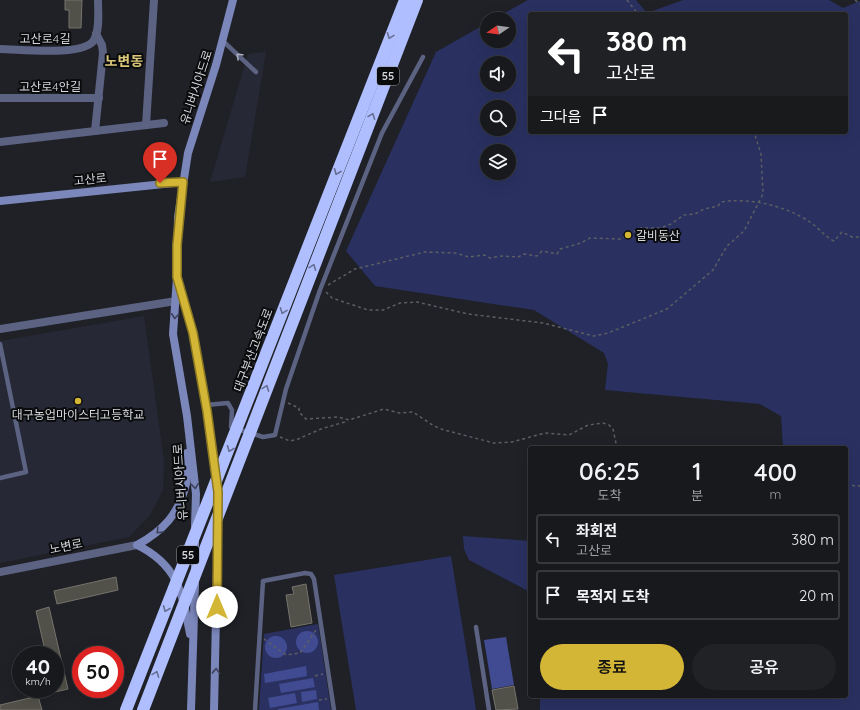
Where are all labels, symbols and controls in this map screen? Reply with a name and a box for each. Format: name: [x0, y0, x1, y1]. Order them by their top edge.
north arrow: [480, 12, 516, 48]
map controls: [480, 12, 516, 180]
text: 380 m: [606, 23, 687, 58]
icon: left: [540, 28, 592, 80]
street label: 고산로4길: [20, 31, 70, 46]
one-way arrow: [387, 33, 395, 40]
street label: 유니버시아드로: [177, 48, 215, 126]
district label: 노변동: [105, 52, 143, 70]
one-way arrow: [236, 54, 244, 61]
button: sound: [480, 56, 516, 92]
text: 고산로: [606, 61, 656, 84]
road number: 55: [377, 67, 399, 85]
street label: 고산로4안길: [19, 79, 81, 94]
button: search: [480, 100, 516, 136]
icon: arrive: [589, 104, 611, 126]
text: 그다음: [540, 107, 581, 126]
one-way arrow: [367, 113, 375, 121]
pin: [143, 142, 177, 183]
button: layers: [480, 144, 516, 180]
icon: arrive: [149, 148, 171, 170]
one-way arrow: [334, 168, 342, 175]
street label: 고산로: [73, 170, 107, 188]
place label: 갈비동산: [636, 228, 680, 243]
marker: 갈비동산: [623, 230, 633, 240]
one-way arrow: [309, 264, 317, 271]
street label: 대구부산고속도로: [230, 306, 276, 394]
one-way arrow: [280, 307, 288, 314]
one-way arrow: [170, 313, 179, 319]
one-way arrow: [262, 385, 270, 392]
marker: 대구농업마이스터고등학교: [73, 396, 83, 406]
place label: 대구농업마이스터고등학교: [12, 407, 144, 422]
street label: 유니버시아드로: [170, 443, 190, 521]
one-way arrow: [226, 445, 234, 452]
text: 06:25: [579, 456, 640, 486]
text: 1: [692, 456, 702, 486]
text: 400: [754, 457, 797, 487]
one-way arrow: [190, 483, 199, 489]
text: m: [770, 486, 781, 502]
text: 도착: [598, 487, 621, 503]
text: 분: [691, 487, 703, 503]
text: 좌회전: [576, 521, 617, 540]
one-way arrow: [156, 526, 164, 534]
icon: left: [542, 528, 564, 550]
text: 380 m: [791, 530, 834, 549]
street label: 노변로: [48, 535, 84, 557]
text: 고산로: [576, 542, 612, 558]
road number: 55: [177, 546, 199, 564]
icon: arrive: [542, 584, 564, 606]
position arrow: [196, 586, 238, 628]
text: 20 m: [799, 586, 834, 605]
text: 목적지 도착: [576, 587, 649, 606]
one-way arrow: [163, 605, 171, 612]
button: 종료: [540, 644, 684, 690]
button: 공유: [692, 644, 836, 690]
speed limit sign: 50: [72, 646, 124, 698]
text: 40: [26, 654, 50, 679]
one-way arrow: [211, 668, 220, 674]
one-way arrow: [152, 670, 160, 677]
text: km/h: [25, 675, 51, 688]

